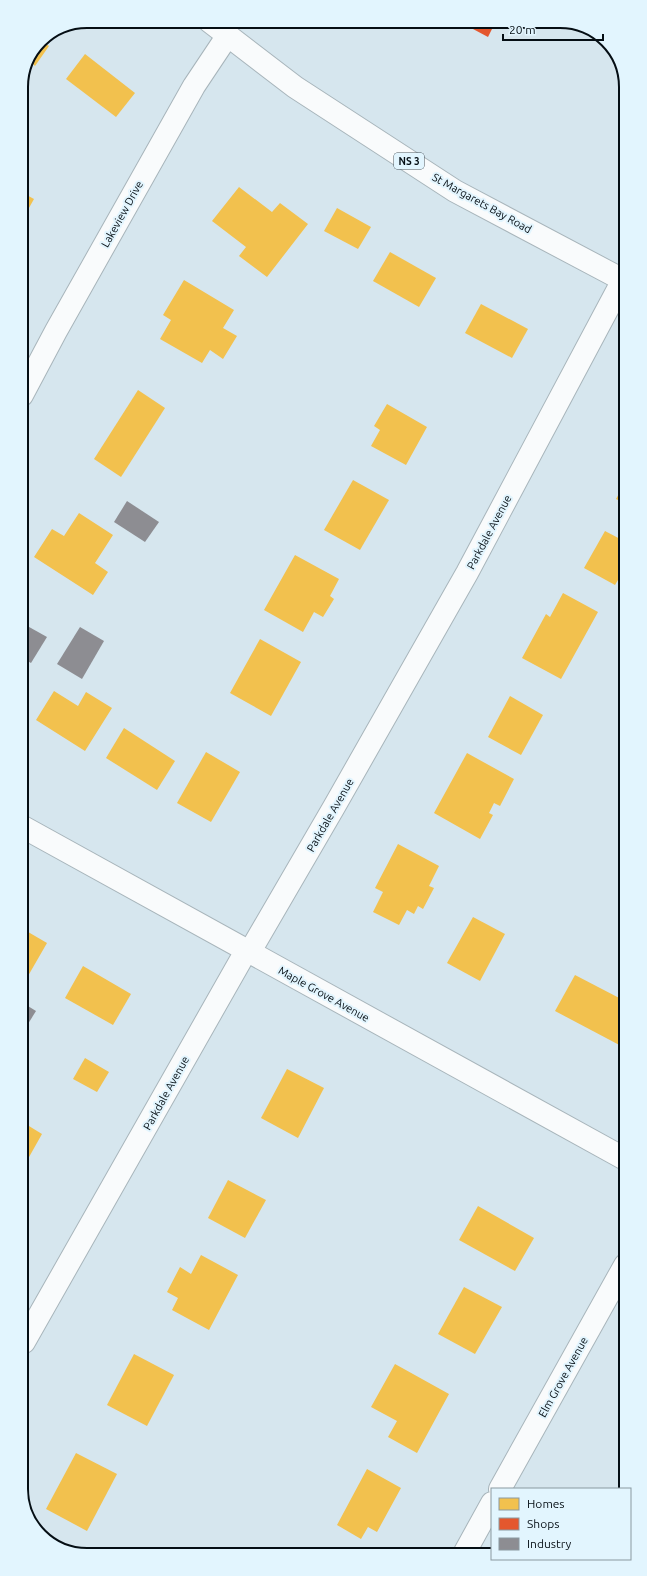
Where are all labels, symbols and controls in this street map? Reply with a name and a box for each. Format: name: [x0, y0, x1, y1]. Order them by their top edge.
scale bar: [503, 16, 603, 42]
text: 20 m: [509, 23, 536, 36]
road number: NS 3: [394, 153, 424, 169]
street label: St Margarets Bay Road: [430, 171, 534, 235]
street label: Lakeview Drive: [99, 179, 145, 249]
street label: Parkdale Avenue: [464, 493, 514, 571]
street label: Parkdale Avenue: [304, 776, 356, 854]
street label: Maple Grove Avenue: [276, 964, 372, 1024]
street label: Parkdale Avenue: [141, 1054, 191, 1132]
street label: Elm Grove Avenue: [536, 1335, 590, 1419]
legend: [491, 1488, 631, 1560]
text: Homes: [527, 1497, 565, 1510]
text: Shops: [527, 1517, 559, 1530]
text: Industry: [527, 1537, 572, 1550]

